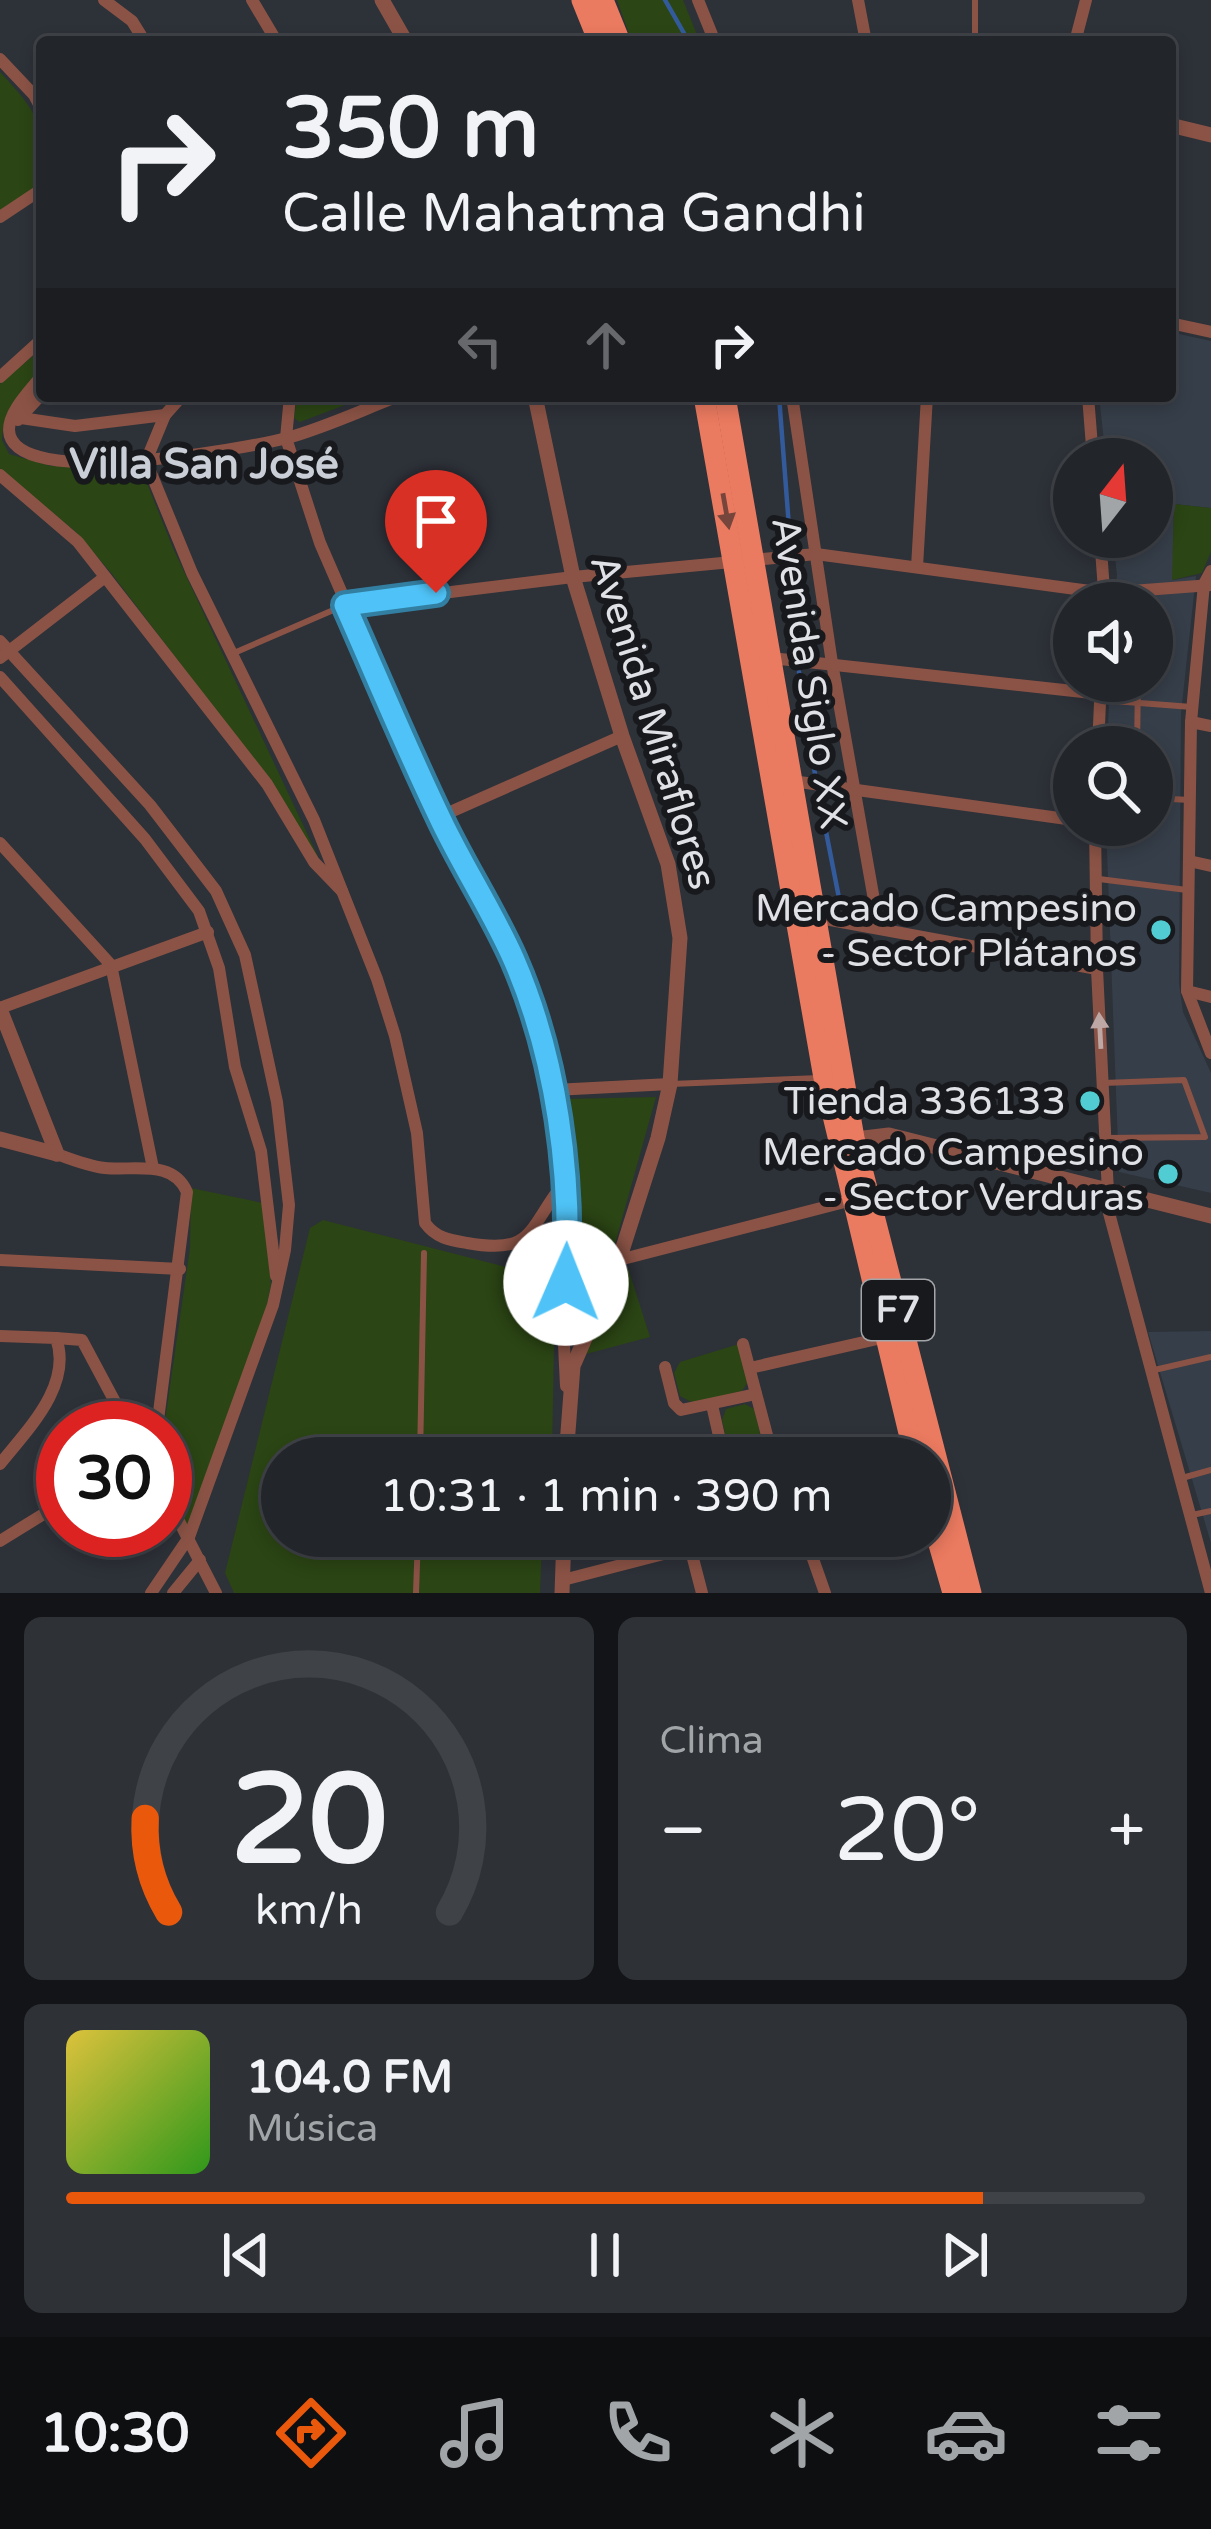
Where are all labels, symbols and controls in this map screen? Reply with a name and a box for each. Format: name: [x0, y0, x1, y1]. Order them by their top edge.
text: 350 m: [282, 79, 539, 180]
icon: right: [84, 84, 240, 240]
text: Calle Mahatma Gandhi: [282, 181, 866, 246]
icon: left: [447, 312, 513, 378]
icon: ahead: [573, 312, 639, 378]
icon: right: [699, 312, 765, 378]
north arrow: [1053, 438, 1173, 558]
map controls: [1053, 438, 1173, 846]
district label: Villa San José: [69, 439, 339, 490]
pin: [385, 470, 487, 593]
icon: arrive: [403, 488, 469, 554]
one-way arrow: [716, 493, 735, 530]
street label: Avenida Siglo XX: [761, 514, 857, 832]
street label: Avenida Miraflores: [580, 549, 726, 895]
button: sound: [1053, 582, 1173, 702]
button: search: [1053, 726, 1173, 846]
place label: Mercado Campesino - Sector Plátanos: [755, 885, 1137, 977]
marker: Mercado Campesino - Sector Plátanos: [1148, 917, 1174, 943]
one-way arrow: [1090, 1011, 1109, 1049]
place label: Tienda 336133: [783, 1078, 1066, 1125]
marker: Tienda 336133: [1077, 1088, 1103, 1114]
place label: Mercado Campesino - Sector Verduras: [762, 1129, 1144, 1221]
marker: Mercado Campesino - Sector Verduras: [1155, 1161, 1181, 1187]
position arrow: [503, 1220, 629, 1346]
road number: F7: [862, 1280, 934, 1340]
speed limit sign: 30: [36, 1401, 192, 1557]
text: 10:31 · 1 min · 390 m: [380, 1470, 832, 1524]
text: Clima: [660, 1717, 764, 1764]
text: 20: [230, 1746, 387, 1897]
text: 20°: [834, 1777, 981, 1886]
text: −: [660, 1791, 707, 1871]
text: +: [1108, 1791, 1145, 1871]
text: km/h: [255, 1884, 363, 1935]
text: 104.0 FM: [246, 2051, 453, 2105]
text: Música: [246, 2105, 378, 2152]
icon: previous: [213, 2222, 279, 2288]
icon: pause: [572, 2222, 638, 2288]
icon: next: [932, 2222, 998, 2288]
icon: directions: [269, 2391, 353, 2475]
icon: music: [433, 2391, 517, 2475]
icon: phone: [596, 2391, 680, 2475]
icon: climate: [760, 2391, 844, 2475]
icon: car: [924, 2391, 1008, 2475]
icon: filters: [1087, 2391, 1171, 2475]
text: 10:30: [40, 2401, 190, 2466]

